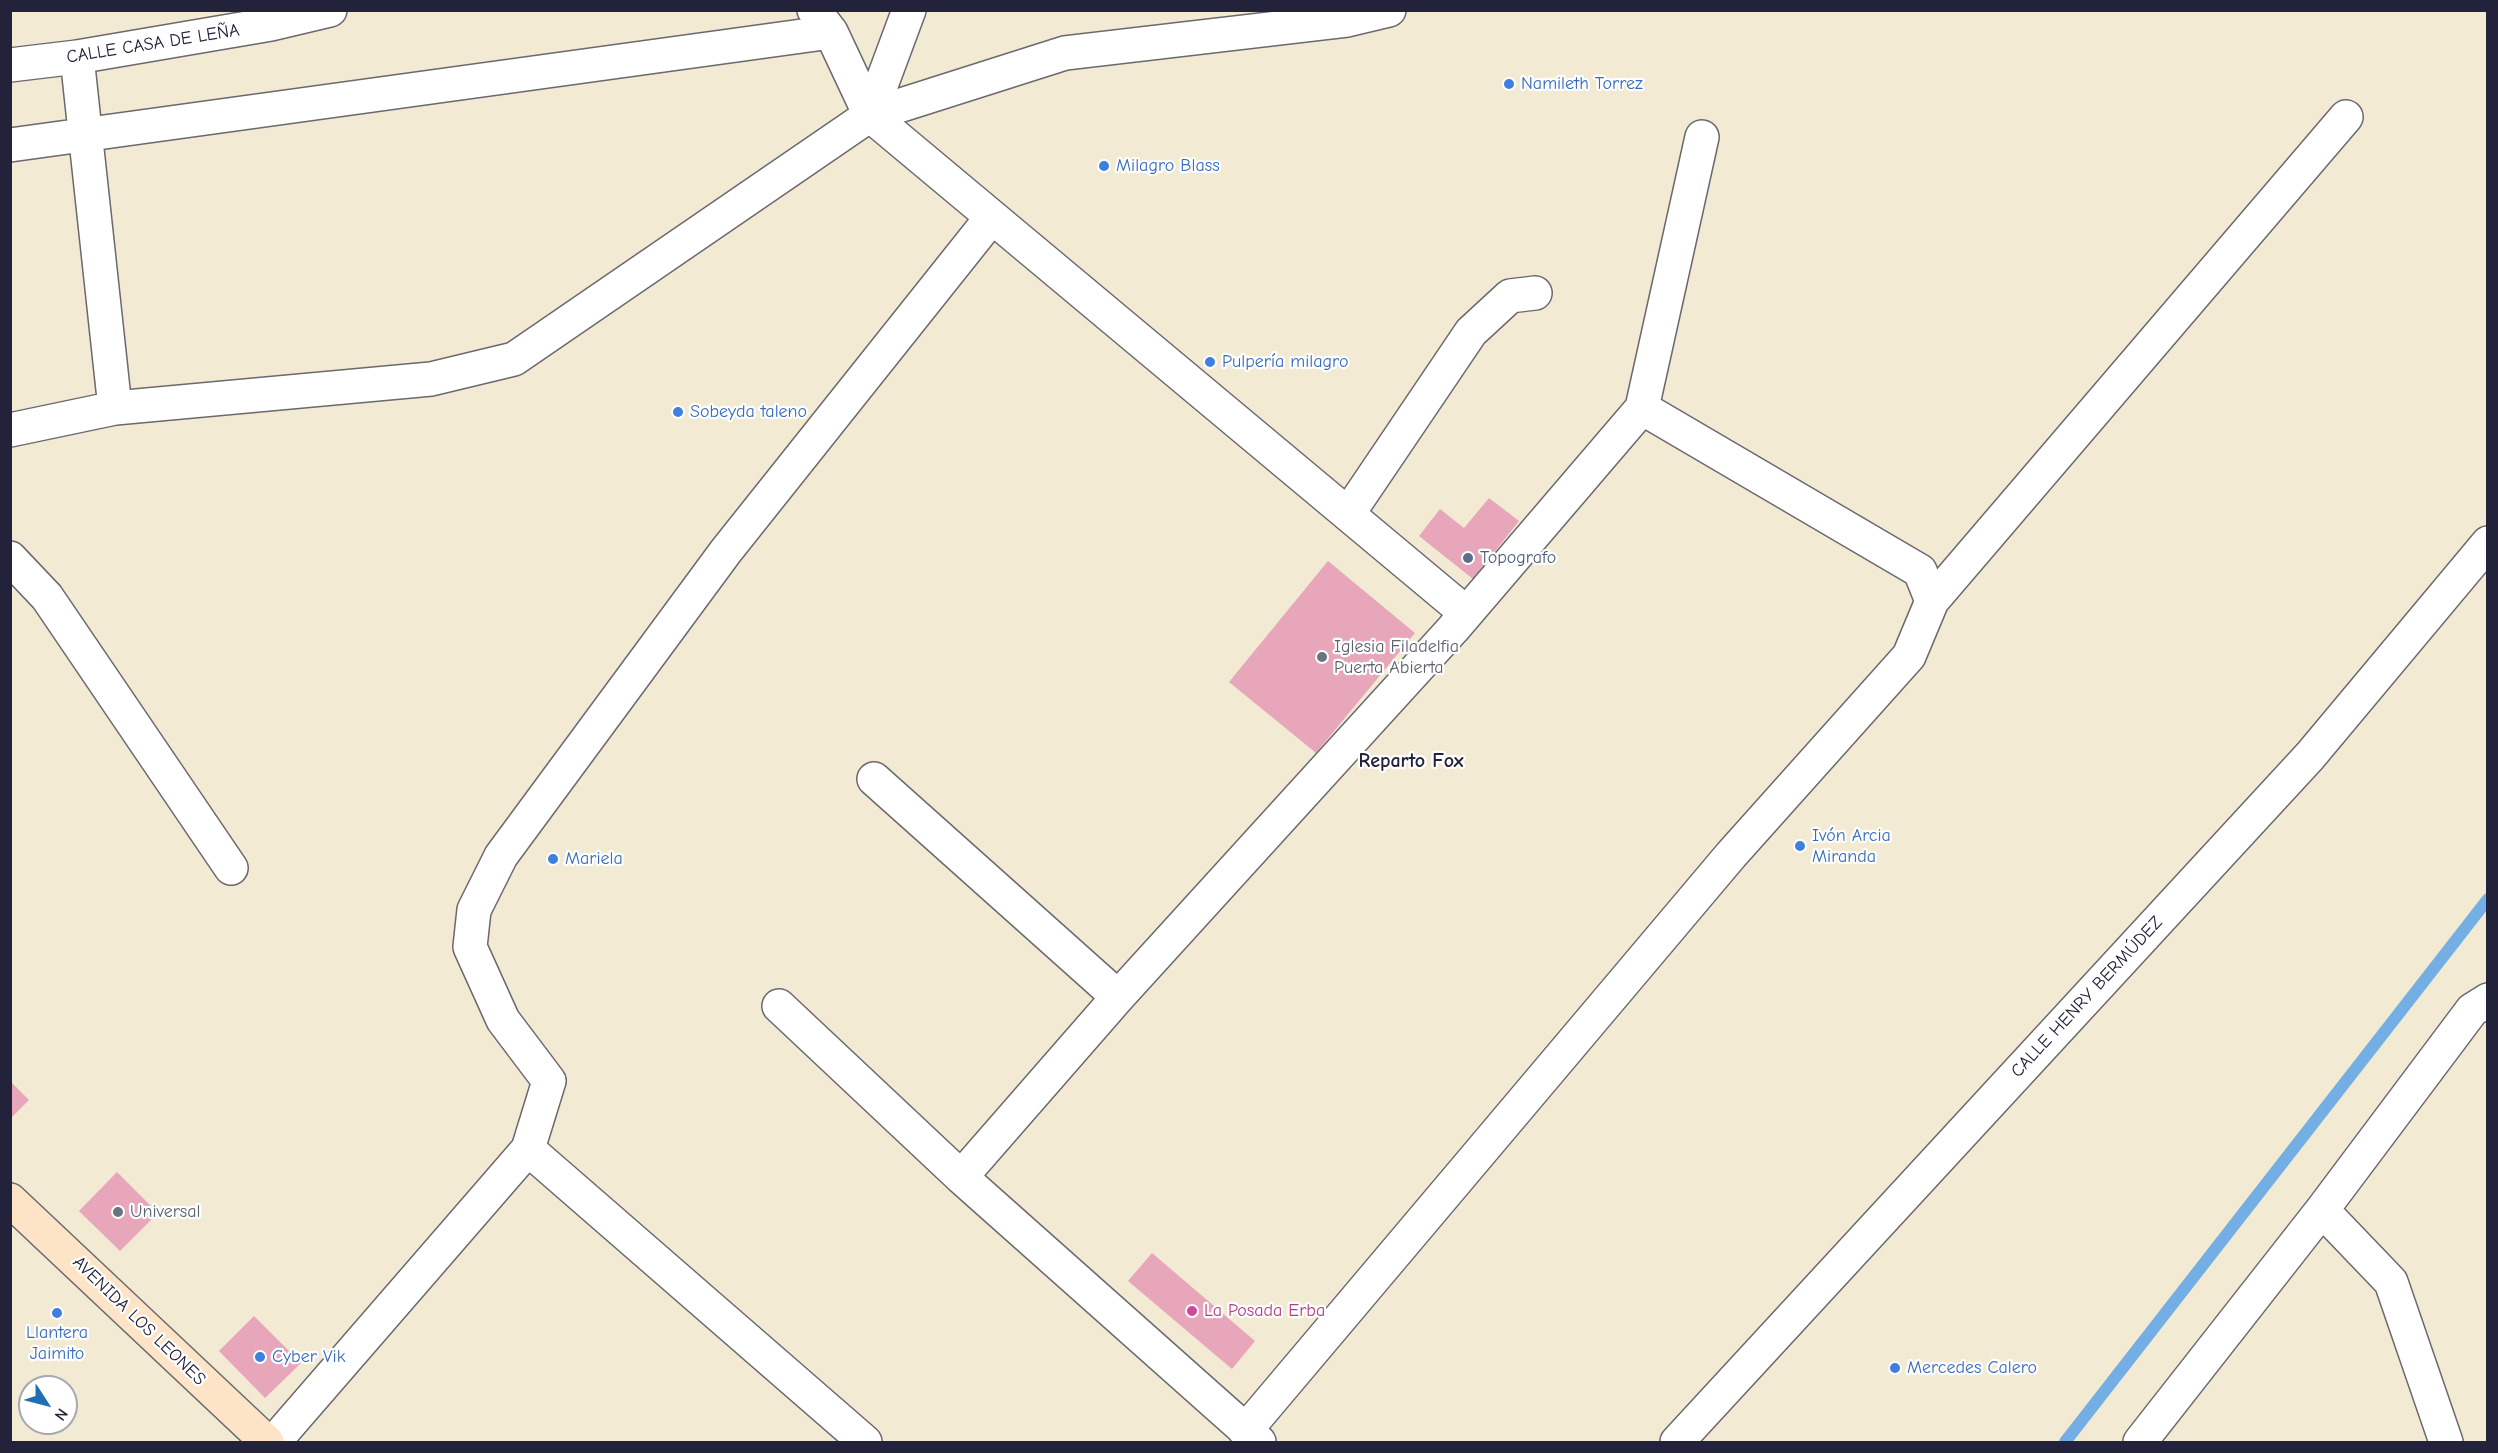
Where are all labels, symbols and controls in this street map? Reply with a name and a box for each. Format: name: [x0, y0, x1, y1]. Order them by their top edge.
street label: CALLE CASA DE LEÑA: [65, 20, 241, 68]
place label: Namileth Torrez: [1521, 73, 1643, 95]
marker: Namileth Torrez: [1502, 77, 1516, 91]
place label: Milagro Blass: [1116, 155, 1220, 177]
marker: Milagro Blass: [1097, 159, 1111, 173]
place label: Pulpería milagro: [1222, 351, 1348, 373]
marker: Pulpería milagro: [1203, 355, 1217, 369]
place label: Sobeyda taleno: [690, 401, 807, 423]
marker: Sobeyda taleno: [671, 405, 685, 419]
place label: Topografo: [1480, 547, 1556, 569]
marker: Topografo: [1461, 551, 1475, 565]
place label: Iglesia Filadelfia Puerta Abierta: [1334, 636, 1459, 678]
marker: Iglesia Filadelfia Puerta Abierta: [1315, 650, 1329, 664]
district label: Reparto Fox: [1359, 749, 1463, 773]
place label: Ivón Arcia Miranda: [1812, 825, 1891, 868]
marker: Ivón Arcia Miranda: [1793, 839, 1807, 853]
place label: Mariela: [565, 848, 623, 870]
marker: Mariela: [546, 852, 560, 866]
street label: CALLE HENRY BERMÚDEZ: [2007, 912, 2167, 1082]
place label: Universal: [130, 1201, 200, 1223]
marker: Universal: [111, 1205, 125, 1219]
street label: AVENIDA LOS LEONES: [68, 1252, 210, 1390]
place label: La Posada Erba: [1204, 1300, 1325, 1322]
marker: La Posada Erba: [1185, 1304, 1199, 1318]
marker: Llantera Jaimito: [50, 1306, 64, 1320]
place label: Llantera Jaimito: [26, 1322, 88, 1364]
place label: Cyber Vik: [272, 1346, 345, 1368]
marker: Cyber Vik: [253, 1350, 267, 1364]
place label: Mercedes Calero: [1907, 1357, 2037, 1379]
marker: Mercedes Calero: [1888, 1361, 1902, 1375]
north arrow: [18, 1375, 78, 1435]
text: N: [51, 1405, 71, 1424]

